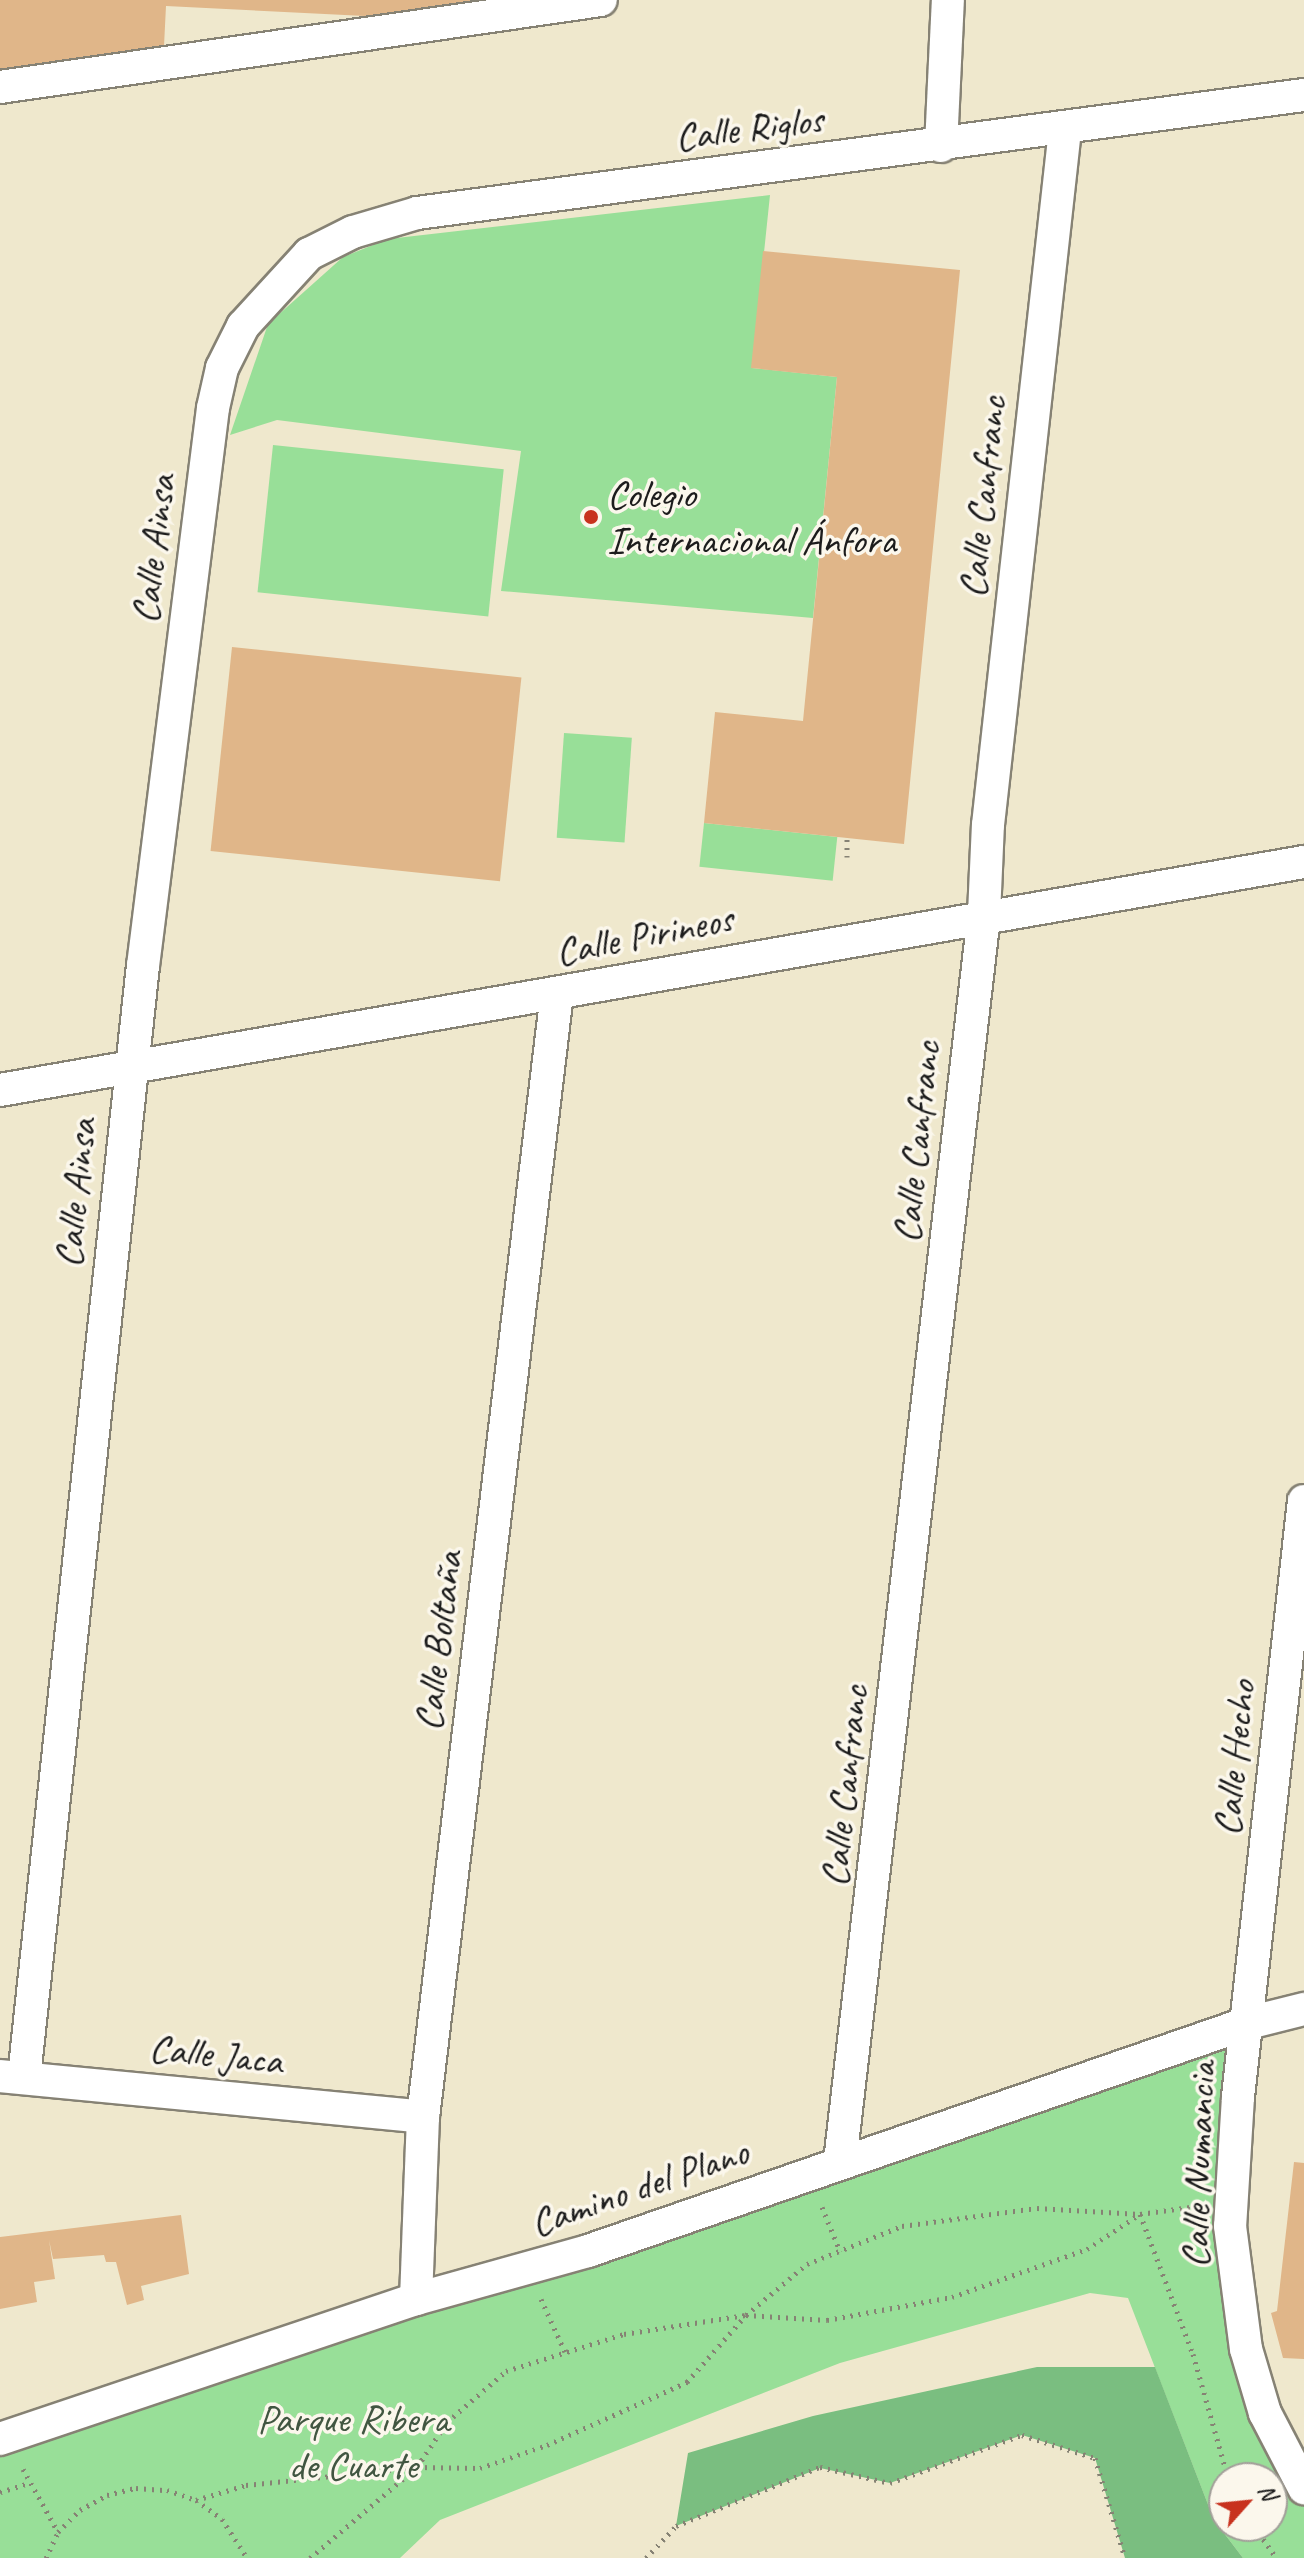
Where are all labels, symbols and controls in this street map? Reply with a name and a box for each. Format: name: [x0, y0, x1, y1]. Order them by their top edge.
street label: Calle Riglos: [672, 95, 826, 161]
street label: Calle Canfranc: [948, 395, 1016, 599]
place label: Colegio Internacional Ánfora: [607, 470, 896, 564]
street label: Calle Ainsa: [120, 473, 186, 625]
marker: Colegio Internacional Ánfora: [582, 508, 600, 526]
street label: Calle Pirineos: [551, 894, 737, 976]
street label: Calle Canfranc: [882, 1040, 950, 1244]
street label: Calle Ainsa: [43, 1117, 107, 1269]
street label: Calle Boltaña: [403, 1549, 473, 1733]
street label: Calle Hecho: [1202, 1679, 1266, 1837]
street label: Calle Canfranc: [810, 1684, 878, 1888]
street label: Calle Jaca: [148, 2023, 284, 2085]
street label: Calle Numancia: [1170, 2060, 1226, 2270]
street label: Camino del Plano: [523, 2127, 755, 2247]
park label: Parque Ribera de Cuarte: [257, 2395, 449, 2489]
north arrow: [1208, 2462, 1288, 2542]
text: N: [1252, 2480, 1283, 2504]

